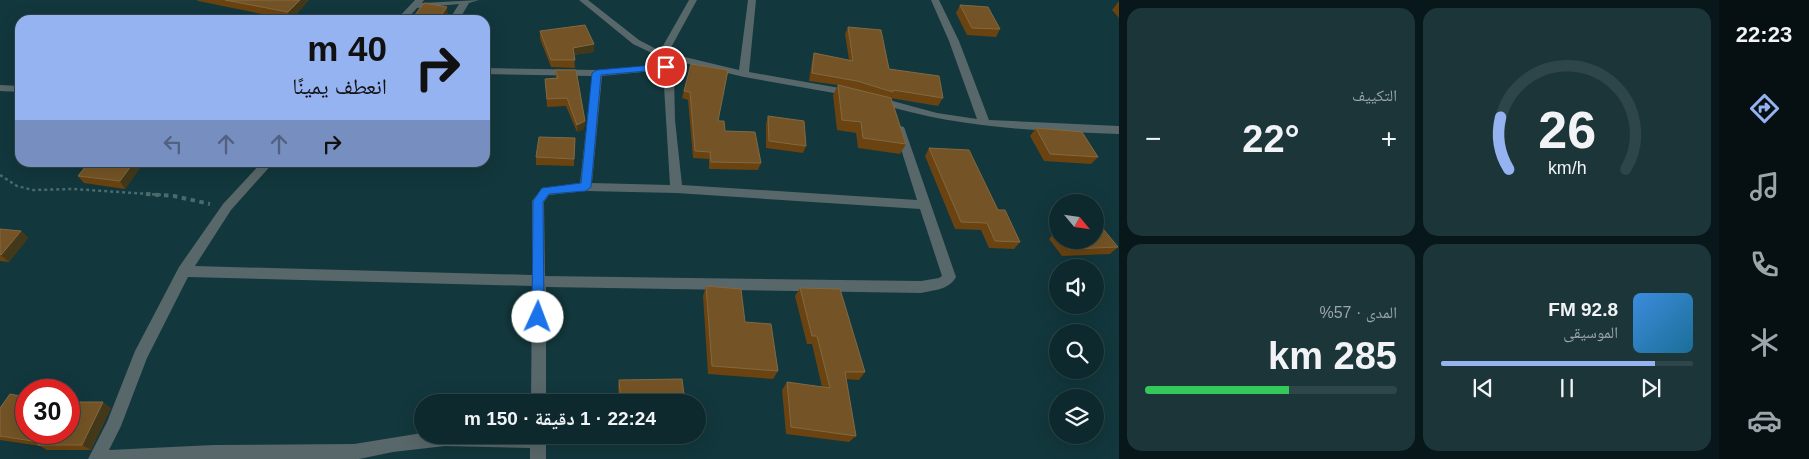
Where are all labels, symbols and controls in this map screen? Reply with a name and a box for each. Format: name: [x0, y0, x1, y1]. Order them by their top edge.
text: 22:23: [1736, 22, 1792, 47]
text: 40 m: [307, 29, 387, 68]
icon: right: [405, 35, 470, 100]
pin: [645, 46, 687, 88]
icon: arrive: [652, 53, 680, 81]
text: انعطف يمينًا: [292, 74, 387, 99]
text: التكييف: [1352, 87, 1397, 104]
icon: directions: [1747, 91, 1782, 126]
text: 26: [1538, 101, 1596, 159]
text: 22°: [1242, 118, 1300, 160]
text: −: [1145, 123, 1161, 154]
text: +: [1381, 123, 1397, 154]
icon: left: [159, 130, 187, 158]
icon: ahead: [212, 130, 240, 158]
icon: ahead: [265, 130, 293, 158]
icon: right: [318, 130, 346, 158]
text: km/h: [1548, 158, 1586, 178]
icon: music: [1747, 169, 1782, 204]
north arrow: [1049, 194, 1104, 249]
map controls: [1049, 194, 1104, 444]
icon: phone: [1747, 247, 1782, 282]
button: sound: [1049, 259, 1104, 314]
position arrow: [511, 290, 563, 342]
text: 92.8 FM: [1548, 299, 1618, 320]
text: المدى · 57%: [1319, 304, 1397, 321]
button: search: [1049, 324, 1104, 379]
text: الموسيقى: [1563, 324, 1618, 341]
icon: climate: [1747, 325, 1782, 360]
text: 285 km: [1268, 335, 1397, 377]
icon: previous: [1469, 374, 1497, 402]
icon: pause: [1553, 374, 1581, 402]
icon: next: [1637, 374, 1665, 402]
speed limit sign: 30: [15, 379, 80, 444]
button: layers: [1049, 389, 1104, 444]
icon: car: [1747, 403, 1782, 438]
text: 22:24 · 1 دقيقة · 150 m: [464, 408, 656, 429]

